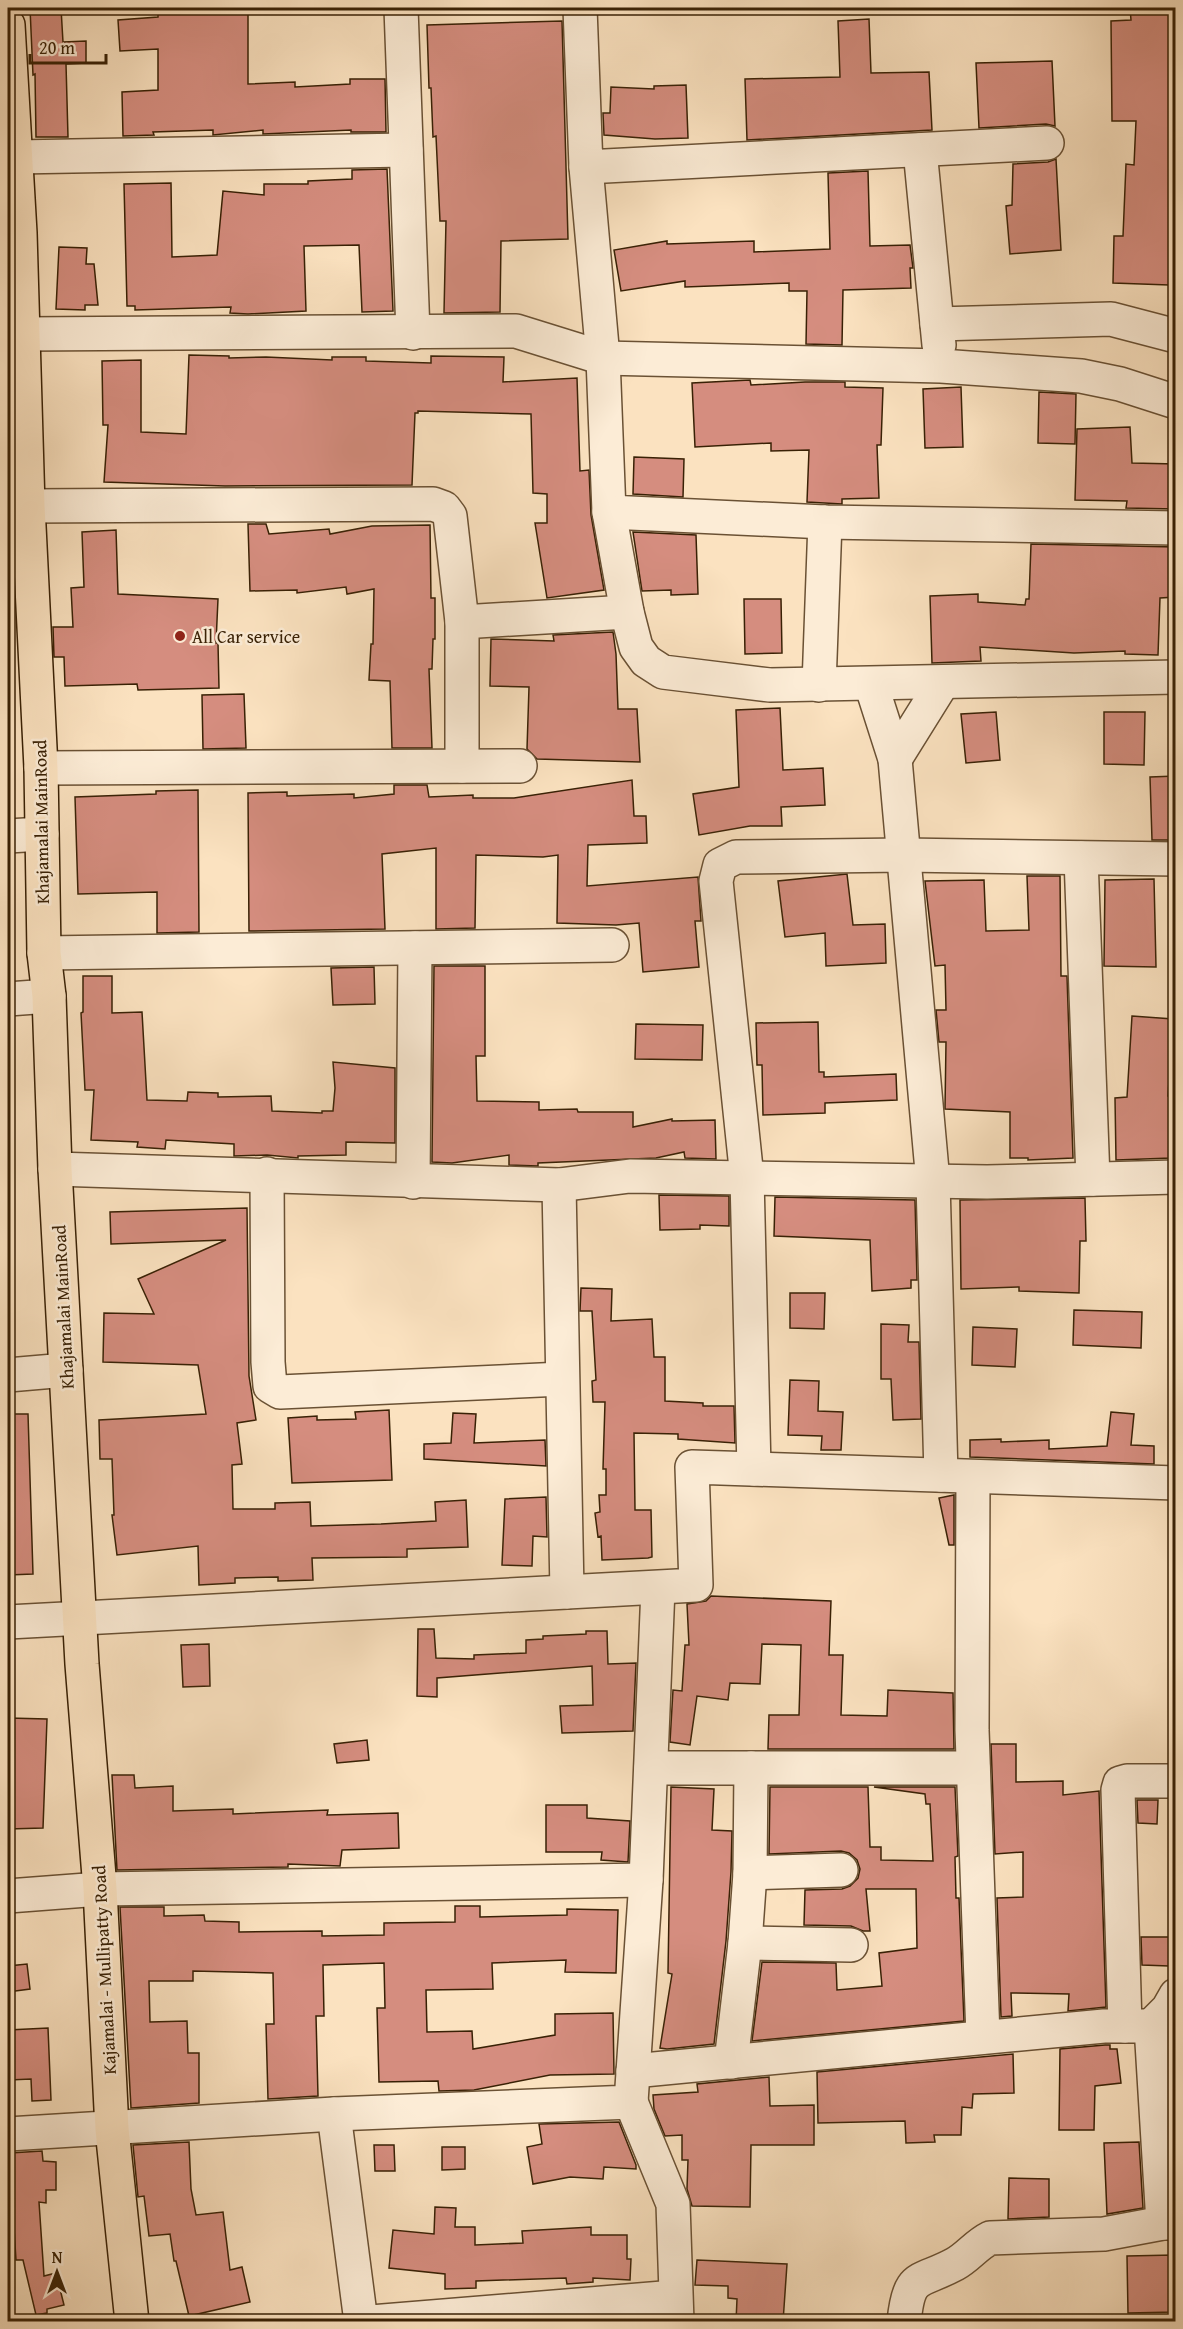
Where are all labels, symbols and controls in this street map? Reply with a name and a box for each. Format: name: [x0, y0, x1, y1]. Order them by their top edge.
scale bar: [30, 27, 106, 65]
text: 20 m: [39, 34, 75, 61]
place label: All Car service: [192, 623, 300, 650]
marker: All Car service: [173, 629, 187, 643]
street label: Khajamalai MainRoad: [26, 739, 56, 904]
street label: Khajamalai MainRoad: [45, 1224, 81, 1390]
street label: Kajamalai - Mullipatty Road: [85, 1864, 123, 2075]
north arrow: [27, 2242, 87, 2302]
text: N: [52, 2245, 63, 2269]

